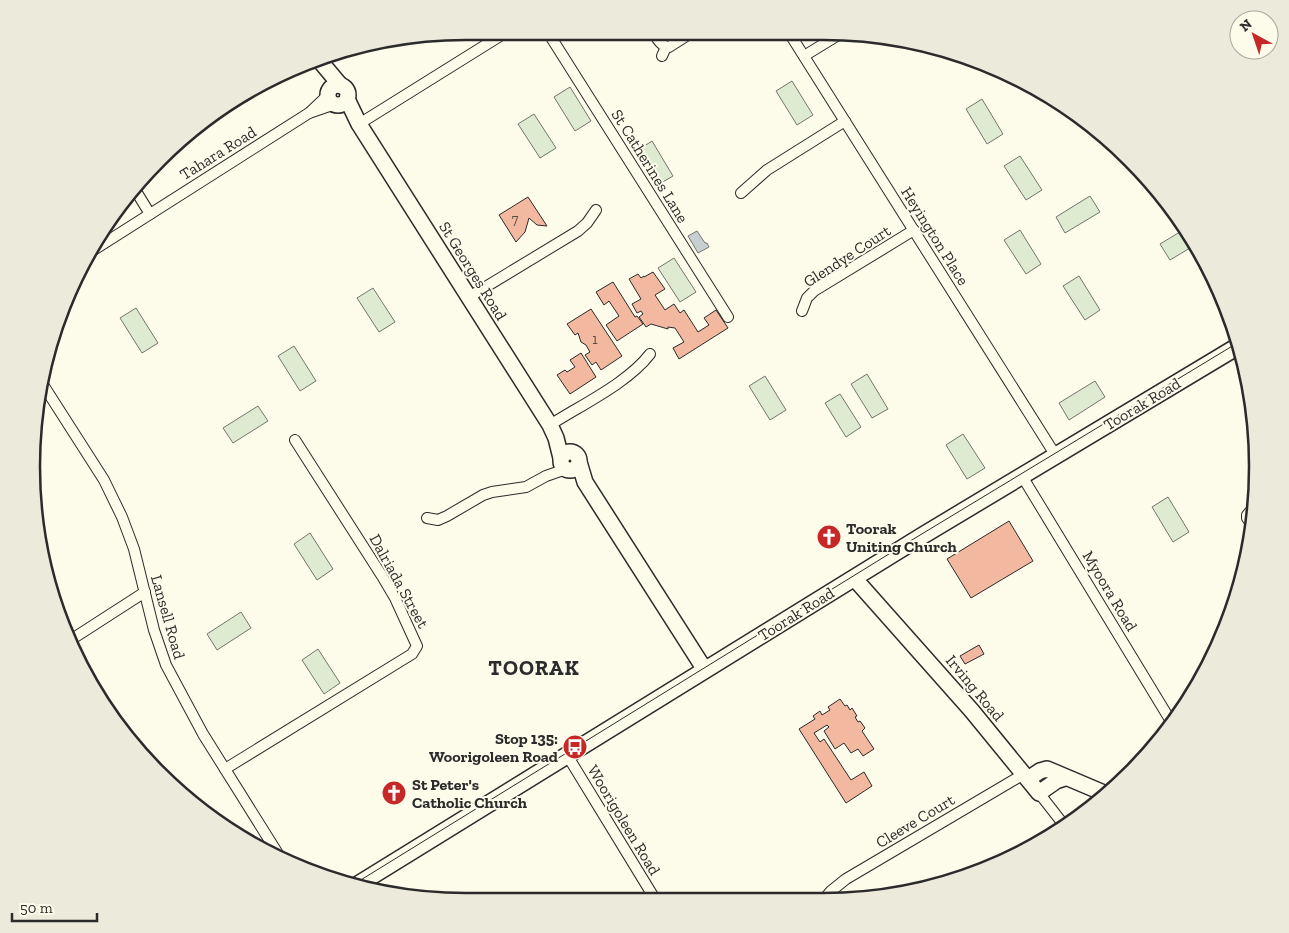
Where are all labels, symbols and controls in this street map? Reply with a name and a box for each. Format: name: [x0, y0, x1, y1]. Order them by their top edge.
north arrow: [1229, 10, 1279, 60]
text: N: [1236, 15, 1256, 35]
street label: St Catherines Lane: [607, 106, 693, 226]
street label: Tahara Road: [176, 122, 260, 184]
street label: Heyington Place: [897, 183, 973, 289]
house number: 7: [512, 211, 519, 228]
street label: St Georges Road: [435, 218, 511, 324]
street label: Glendye Court: [800, 221, 894, 291]
house number: 1: [592, 331, 598, 348]
street label: Toorak Road: [1100, 374, 1184, 434]
place label: Toorak Uniting Church: [846, 519, 958, 556]
church icon: Toorak Uniting Church: [816, 524, 842, 550]
street label: Dalriada Street: [365, 531, 433, 631]
street label: Myoora Road: [1079, 547, 1142, 635]
street label: Lansell Road: [147, 573, 189, 661]
street label: Toorak Road: [754, 583, 838, 645]
street label: Irving Road: [942, 651, 1008, 725]
district label: TOORAK: [488, 655, 580, 680]
place label: Stop 135: Woorigoleen Road: [429, 729, 558, 766]
bus stop icon: Stop 135: Woorigoleen Road: [562, 734, 588, 760]
street label: Woorigoleen Road: [584, 761, 665, 879]
place label: St Peter's Catholic Church: [412, 775, 528, 812]
church icon: St Peter's Catholic Church: [381, 780, 407, 806]
street label: Cleeve Court: [872, 790, 958, 852]
scale bar: [12, 890, 98, 922]
text: 50 m: [20, 899, 53, 917]

